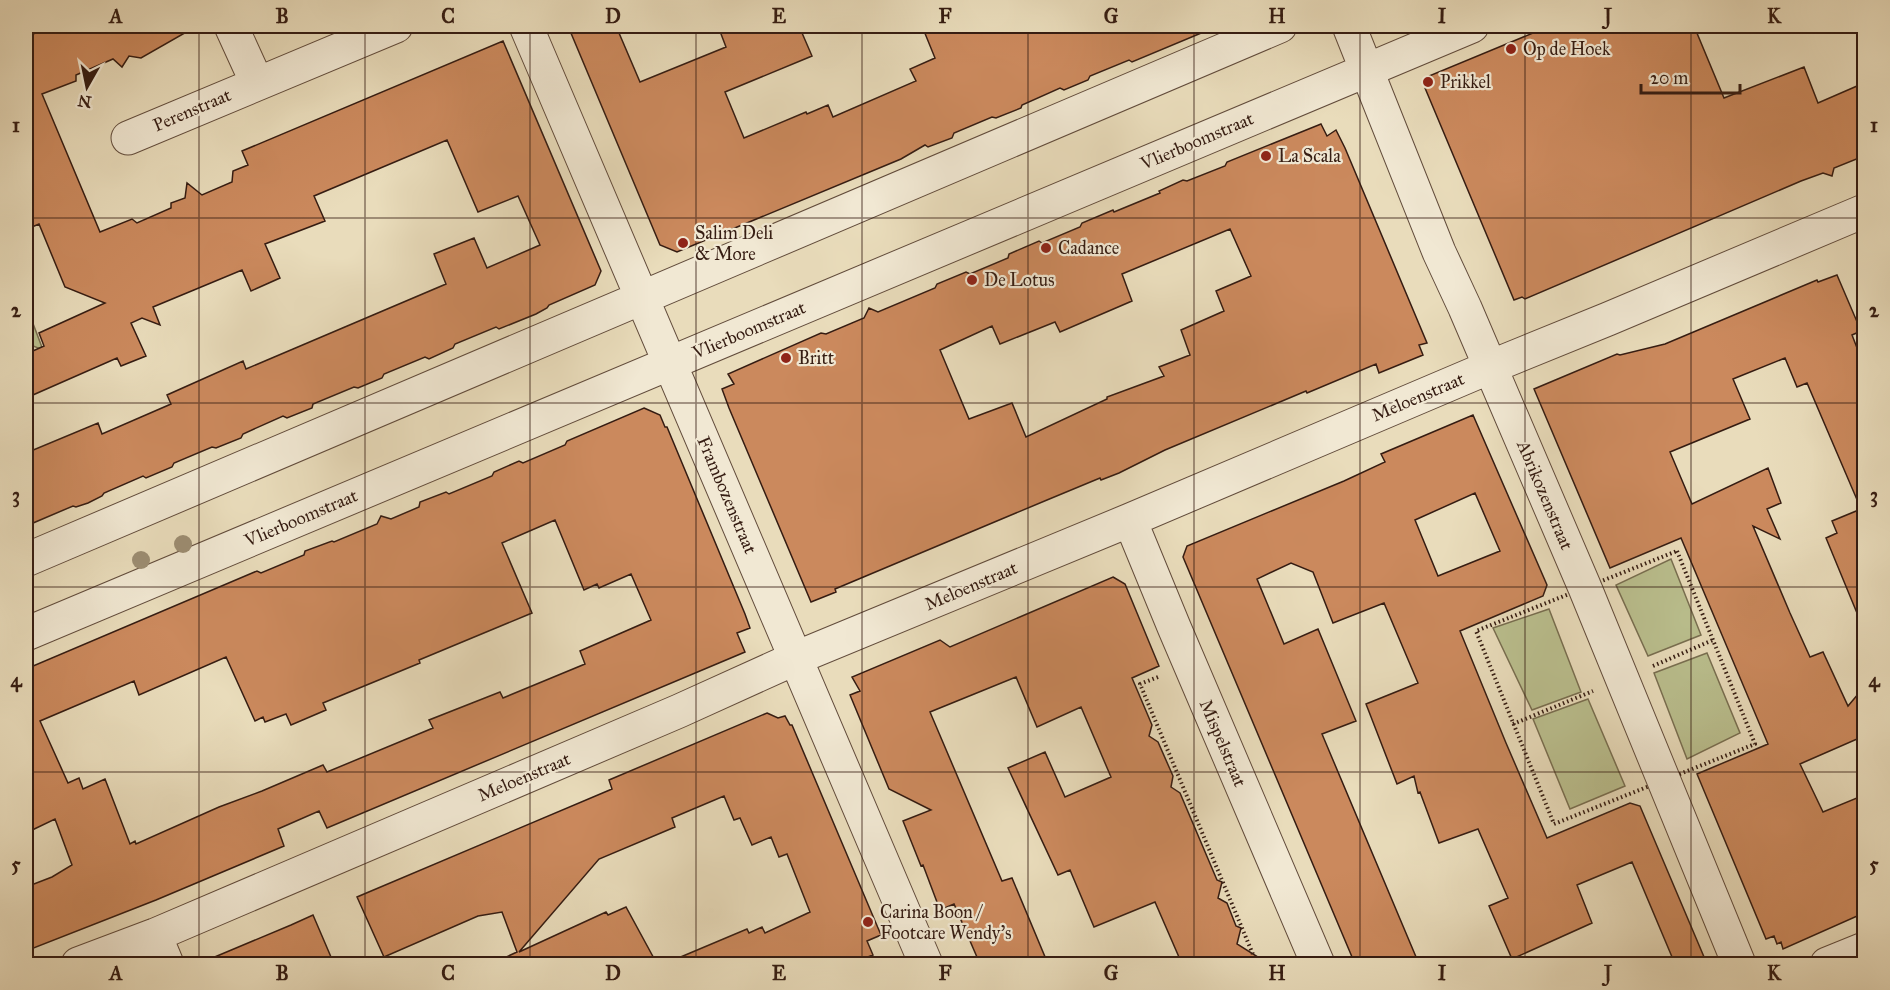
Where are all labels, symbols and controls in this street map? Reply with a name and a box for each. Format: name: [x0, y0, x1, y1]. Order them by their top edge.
text: A: [107, 4, 123, 28]
text: B: [275, 4, 289, 28]
text: C: [441, 4, 455, 28]
text: D: [605, 4, 621, 28]
text: E: [772, 4, 787, 28]
text: F: [938, 4, 952, 28]
text: G: [1104, 4, 1119, 28]
text: H: [1268, 4, 1286, 28]
text: I: [1438, 4, 1447, 28]
text: J: [1601, 4, 1613, 30]
text: K: [1767, 4, 1782, 28]
place label: Op de Hoek: [1523, 38, 1611, 60]
marker: Op de Hoek: [1504, 42, 1518, 56]
north arrow: [57, 57, 117, 117]
scale bar: [1641, 57, 1740, 95]
text: 20 m: [1650, 67, 1688, 89]
place label: Prikkel: [1440, 71, 1491, 93]
marker: Prikkel: [1421, 75, 1435, 89]
street label: Perenstraat: [150, 84, 235, 136]
text: N: [76, 91, 93, 112]
street label: Vlierboomstraat: [1136, 107, 1257, 175]
text: 1: [12, 113, 20, 137]
text: 1: [1870, 113, 1878, 137]
place label: La Scala: [1278, 145, 1341, 167]
marker: La Scala: [1259, 149, 1273, 163]
place label: Salim Deli & More: [695, 222, 773, 265]
marker: Salim Deli & More: [676, 236, 690, 250]
place label: Cadance: [1058, 237, 1119, 259]
marker: Cadance: [1039, 241, 1053, 255]
place label: De Lotus: [984, 269, 1055, 291]
marker: De Lotus: [965, 273, 979, 287]
street label: Vlierboomstraat: [688, 296, 809, 364]
text: 2: [11, 298, 22, 322]
text: 2: [1869, 298, 1880, 322]
place label: Britt: [798, 347, 835, 369]
marker: Britt: [779, 351, 793, 365]
street label: Meloenstraat: [1368, 367, 1468, 426]
street label: Frambozenstraat: [692, 433, 762, 558]
street label: Abrikozenstraat: [1512, 436, 1578, 554]
text: 3: [12, 483, 20, 508]
text: 3: [1870, 483, 1878, 508]
street label: Vlierboomstraat: [240, 484, 361, 552]
street label: Meloenstraat: [921, 556, 1021, 615]
text: 4: [10, 668, 22, 693]
text: 4: [1868, 668, 1880, 693]
street label: Mispelstraat: [1195, 696, 1251, 791]
street label: Meloenstraat: [474, 747, 574, 806]
text: 5: [11, 852, 21, 876]
text: 5: [1869, 852, 1879, 876]
place label: Carina Boon / Footcare Wendy's: [880, 901, 1012, 944]
marker: Carina Boon / Footcare Wendy's: [861, 915, 875, 929]
text: A: [107, 961, 123, 985]
text: B: [275, 961, 289, 985]
text: C: [441, 961, 455, 985]
text: D: [605, 961, 621, 985]
text: E: [772, 961, 787, 985]
text: F: [938, 961, 952, 985]
text: G: [1104, 961, 1119, 985]
text: H: [1268, 961, 1286, 985]
text: I: [1438, 961, 1447, 985]
text: J: [1601, 961, 1613, 987]
text: K: [1767, 961, 1782, 985]

